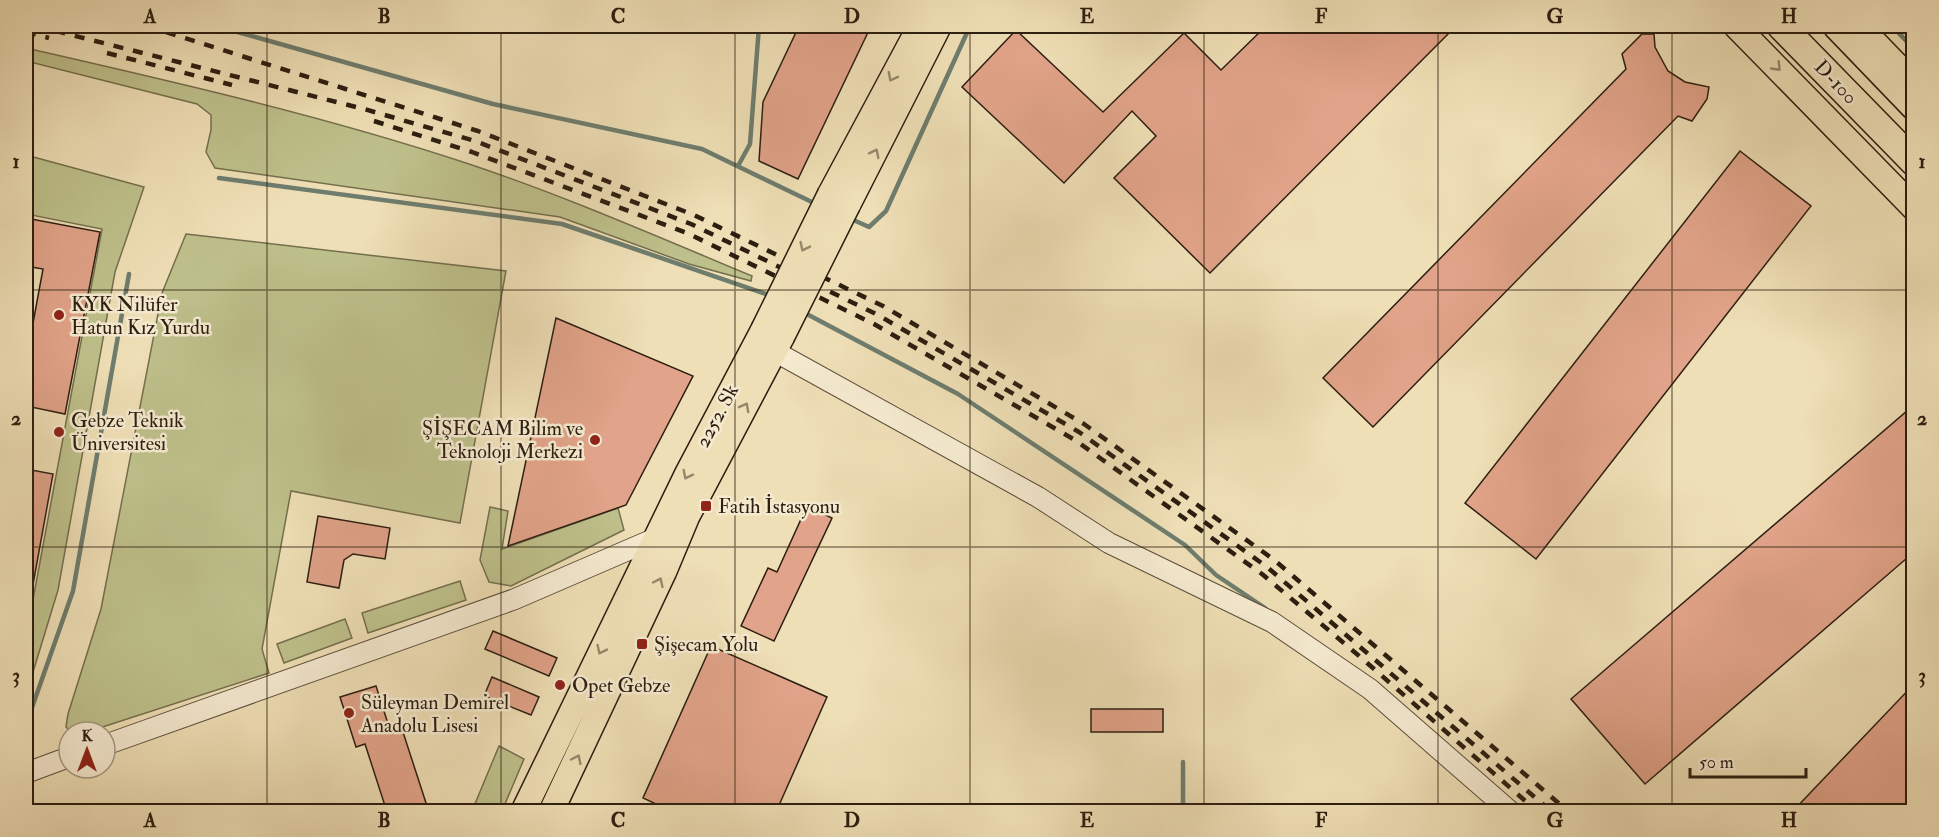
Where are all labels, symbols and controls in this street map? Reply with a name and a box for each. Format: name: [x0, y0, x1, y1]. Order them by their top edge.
text: A: [143, 4, 157, 29]
text: B: [377, 4, 391, 29]
text: C: [611, 4, 625, 29]
text: D: [844, 4, 860, 29]
text: E: [1080, 4, 1095, 29]
text: F: [1315, 4, 1328, 29]
text: G: [1547, 4, 1564, 29]
text: H: [1781, 4, 1797, 29]
street label: D-100: [1809, 55, 1863, 109]
one-way arrow: [1770, 61, 1781, 71]
one-way arrow: [888, 71, 900, 82]
text: 1: [12, 149, 20, 174]
one-way arrow: [868, 149, 879, 160]
text: 1: [1918, 149, 1926, 174]
one-way arrow: [800, 240, 811, 251]
place label: KYK Nilüfer Hatun Kız Yurdu: [71, 292, 210, 340]
marker: KYK Nilüfer Hatun Kız Yurdu: [52, 308, 66, 322]
street label: 2252. Sk: [690, 380, 744, 452]
one-way arrow: [737, 402, 749, 413]
text: 2: [11, 406, 21, 431]
text: 2: [1917, 406, 1927, 431]
place label: Gebze Teknik Üniversitesi: [71, 408, 184, 456]
place label: ŞİŞECAM Bilim ve Teknoloji Merkezi: [422, 416, 583, 464]
marker: Gebze Teknik Üniversitesi: [52, 425, 66, 439]
marker: ŞİŞECAM Bilim ve Teknoloji Merkezi: [588, 433, 602, 447]
one-way arrow: [682, 469, 694, 480]
place label: Fatih İstasyonu: [718, 494, 840, 519]
marker: Fatih İstasyonu: [699, 499, 713, 513]
one-way arrow: [652, 578, 664, 589]
place label: Şişecam Yolu: [654, 632, 758, 657]
marker: Şişecam Yolu: [635, 637, 649, 651]
one-way arrow: [597, 644, 608, 654]
text: 3: [12, 663, 20, 688]
text: 3: [1918, 663, 1926, 688]
place label: Opet Gebze: [572, 673, 670, 699]
marker: Opet Gebze: [553, 678, 567, 692]
place label: Süleyman Demirel Anadolu Lisesi: [360, 690, 509, 738]
marker: Süleyman Demirel Anadolu Lisesi: [342, 706, 356, 720]
north arrow: [57, 720, 117, 780]
text: K: [81, 726, 93, 746]
scale bar: [1690, 741, 1806, 779]
text: 50 m: [1699, 751, 1734, 774]
one-way arrow: [569, 754, 581, 765]
text: A: [143, 808, 157, 833]
text: B: [377, 808, 391, 833]
text: C: [611, 808, 625, 833]
text: D: [844, 808, 860, 833]
text: E: [1080, 808, 1095, 833]
text: F: [1315, 808, 1328, 833]
text: G: [1547, 808, 1564, 833]
text: H: [1781, 808, 1797, 833]

